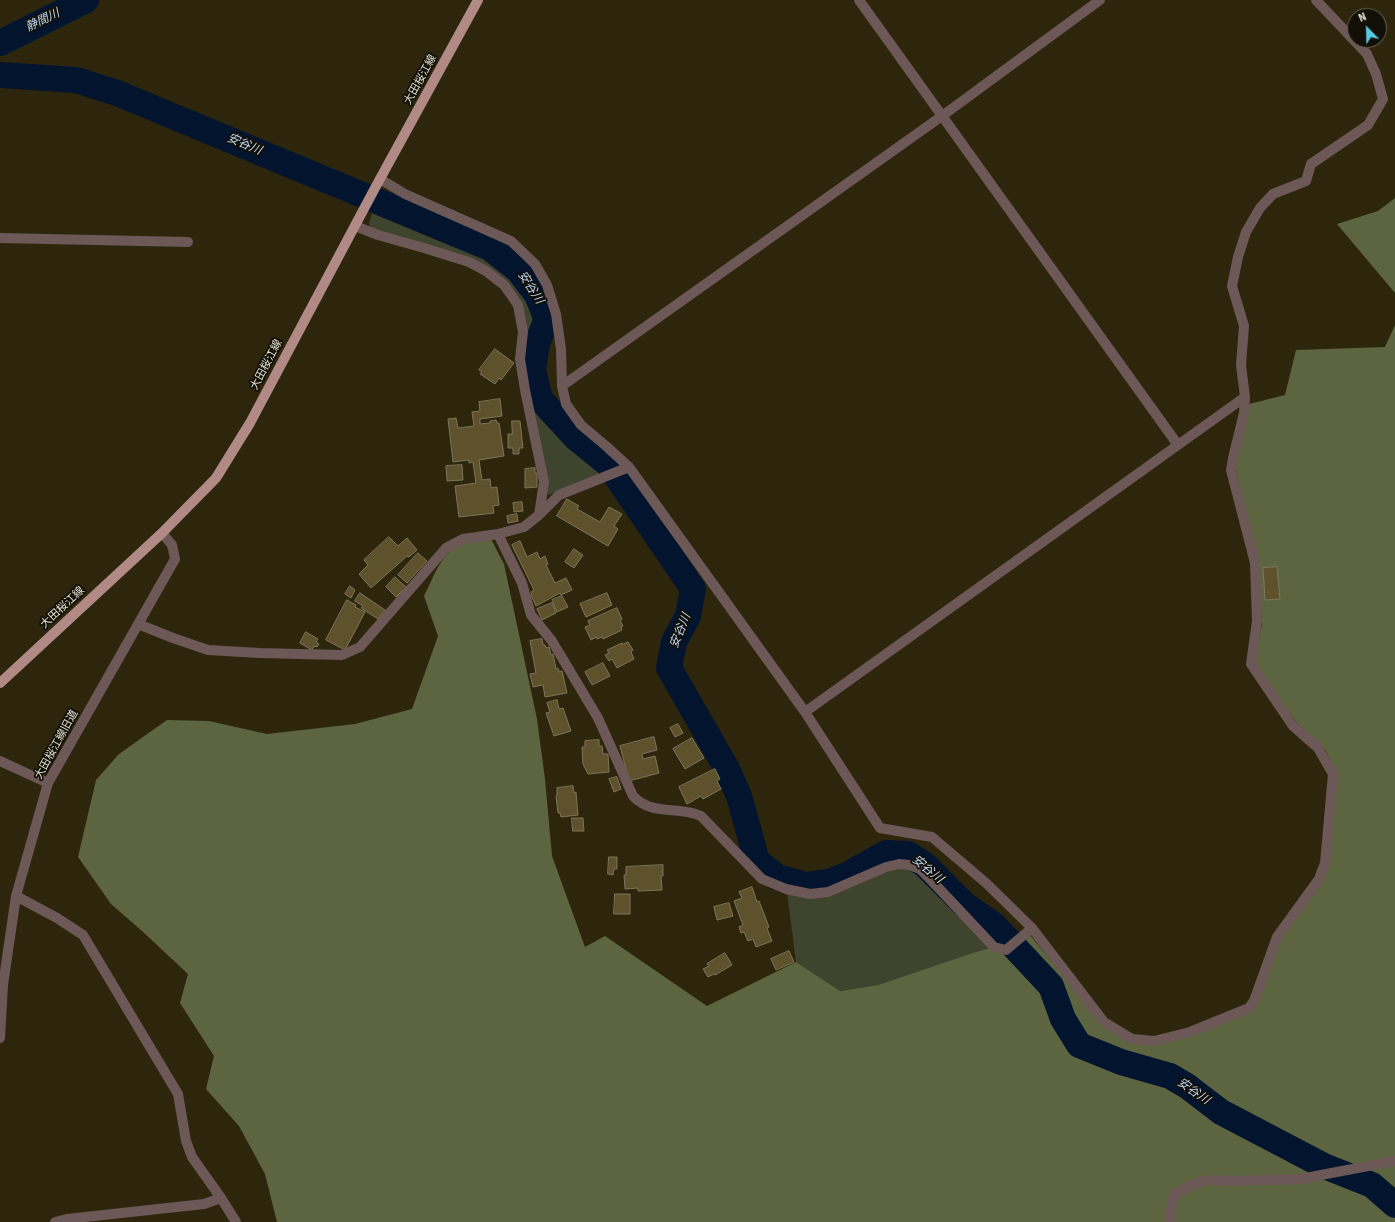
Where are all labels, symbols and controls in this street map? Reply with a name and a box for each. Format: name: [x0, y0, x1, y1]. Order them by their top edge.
water label: 静間川: [24, 7, 62, 35]
north arrow: [1347, 8, 1387, 48]
text: N: [1356, 9, 1369, 26]
street label: 大田桜江線: [402, 53, 440, 107]
water label: 安谷川: [225, 131, 263, 159]
water label: 安谷川: [514, 269, 546, 307]
street label: 大田桜江線: [248, 338, 286, 392]
street label: 大田桜江線: [38, 584, 88, 632]
water label: 安谷川: [668, 612, 694, 650]
street label: 大田桜江線旧道: [33, 708, 81, 782]
water label: 安谷川: [909, 853, 945, 887]
water label: 安谷川: [1174, 1076, 1212, 1108]

